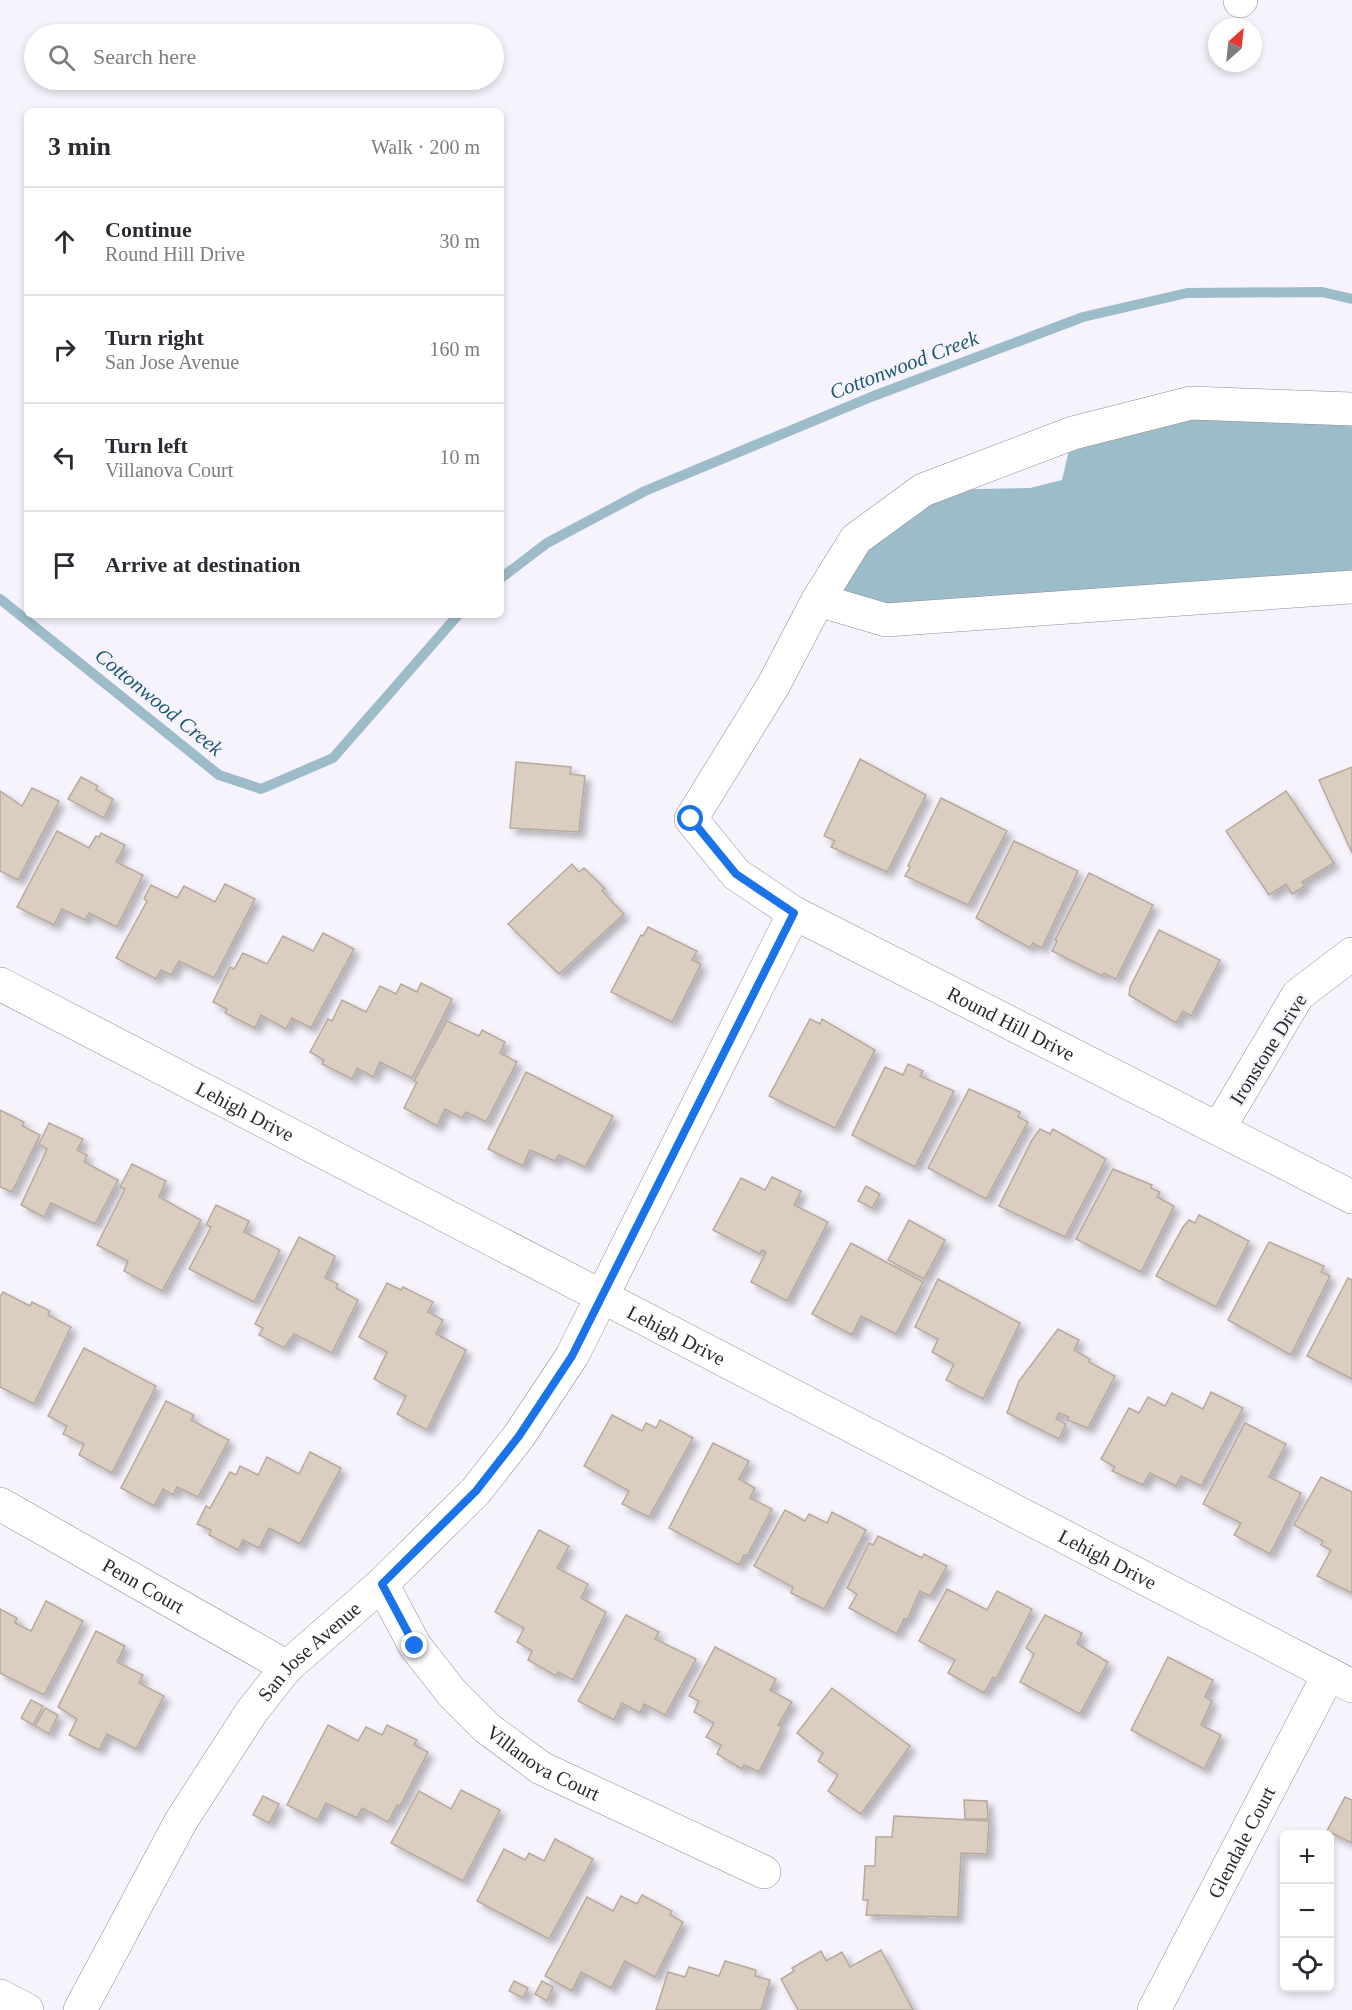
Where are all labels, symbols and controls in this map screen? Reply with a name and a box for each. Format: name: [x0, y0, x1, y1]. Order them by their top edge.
north arrow: [1208, 18, 1262, 72]
search box: [24, 24, 504, 90]
icon: search: [45, 41, 78, 74]
text: Search here: [93, 44, 196, 69]
text: 3 min: [48, 132, 111, 161]
text: Walk · 200 m: [371, 136, 480, 158]
text: Continue: [105, 217, 192, 242]
icon: ahead: [48, 225, 81, 258]
text: 30 m: [439, 230, 480, 252]
text: Round Hill Drive: [105, 243, 245, 265]
text: Turn right: [105, 325, 204, 350]
water label: Cottonwood Creek: [826, 325, 982, 404]
icon: right: [48, 333, 81, 366]
text: 160 m: [429, 338, 480, 360]
text: San Jose Avenue: [105, 351, 239, 373]
text: Turn left: [105, 433, 188, 458]
icon: left: [48, 441, 81, 474]
text: 10 m: [439, 446, 480, 468]
text: Villanova Court: [105, 459, 233, 481]
icon: arrive: [48, 549, 81, 582]
text: Arrive at destination: [105, 552, 301, 577]
water label: Cottonwood Creek: [90, 643, 228, 761]
route start: [677, 805, 703, 831]
street label: Round Hill Drive: [944, 982, 1079, 1065]
street label: Ironstone Drive: [1225, 990, 1311, 1108]
street label: Lehigh Drive: [192, 1077, 298, 1146]
street label: Lehigh Drive: [624, 1301, 729, 1370]
street label: Lehigh Drive: [1055, 1525, 1160, 1594]
street label: Penn Court: [99, 1554, 189, 1618]
street label: San Jose Avenue: [253, 1597, 365, 1706]
route end: [401, 1632, 427, 1658]
street label: Villanova Court: [482, 1721, 604, 1805]
street label: Glendale Court: [1203, 1782, 1280, 1902]
map controls: [1280, 1830, 1334, 1992]
button: +: [1280, 1830, 1334, 1884]
button: −: [1280, 1884, 1334, 1938]
button: locate: [1280, 1938, 1334, 1992]

